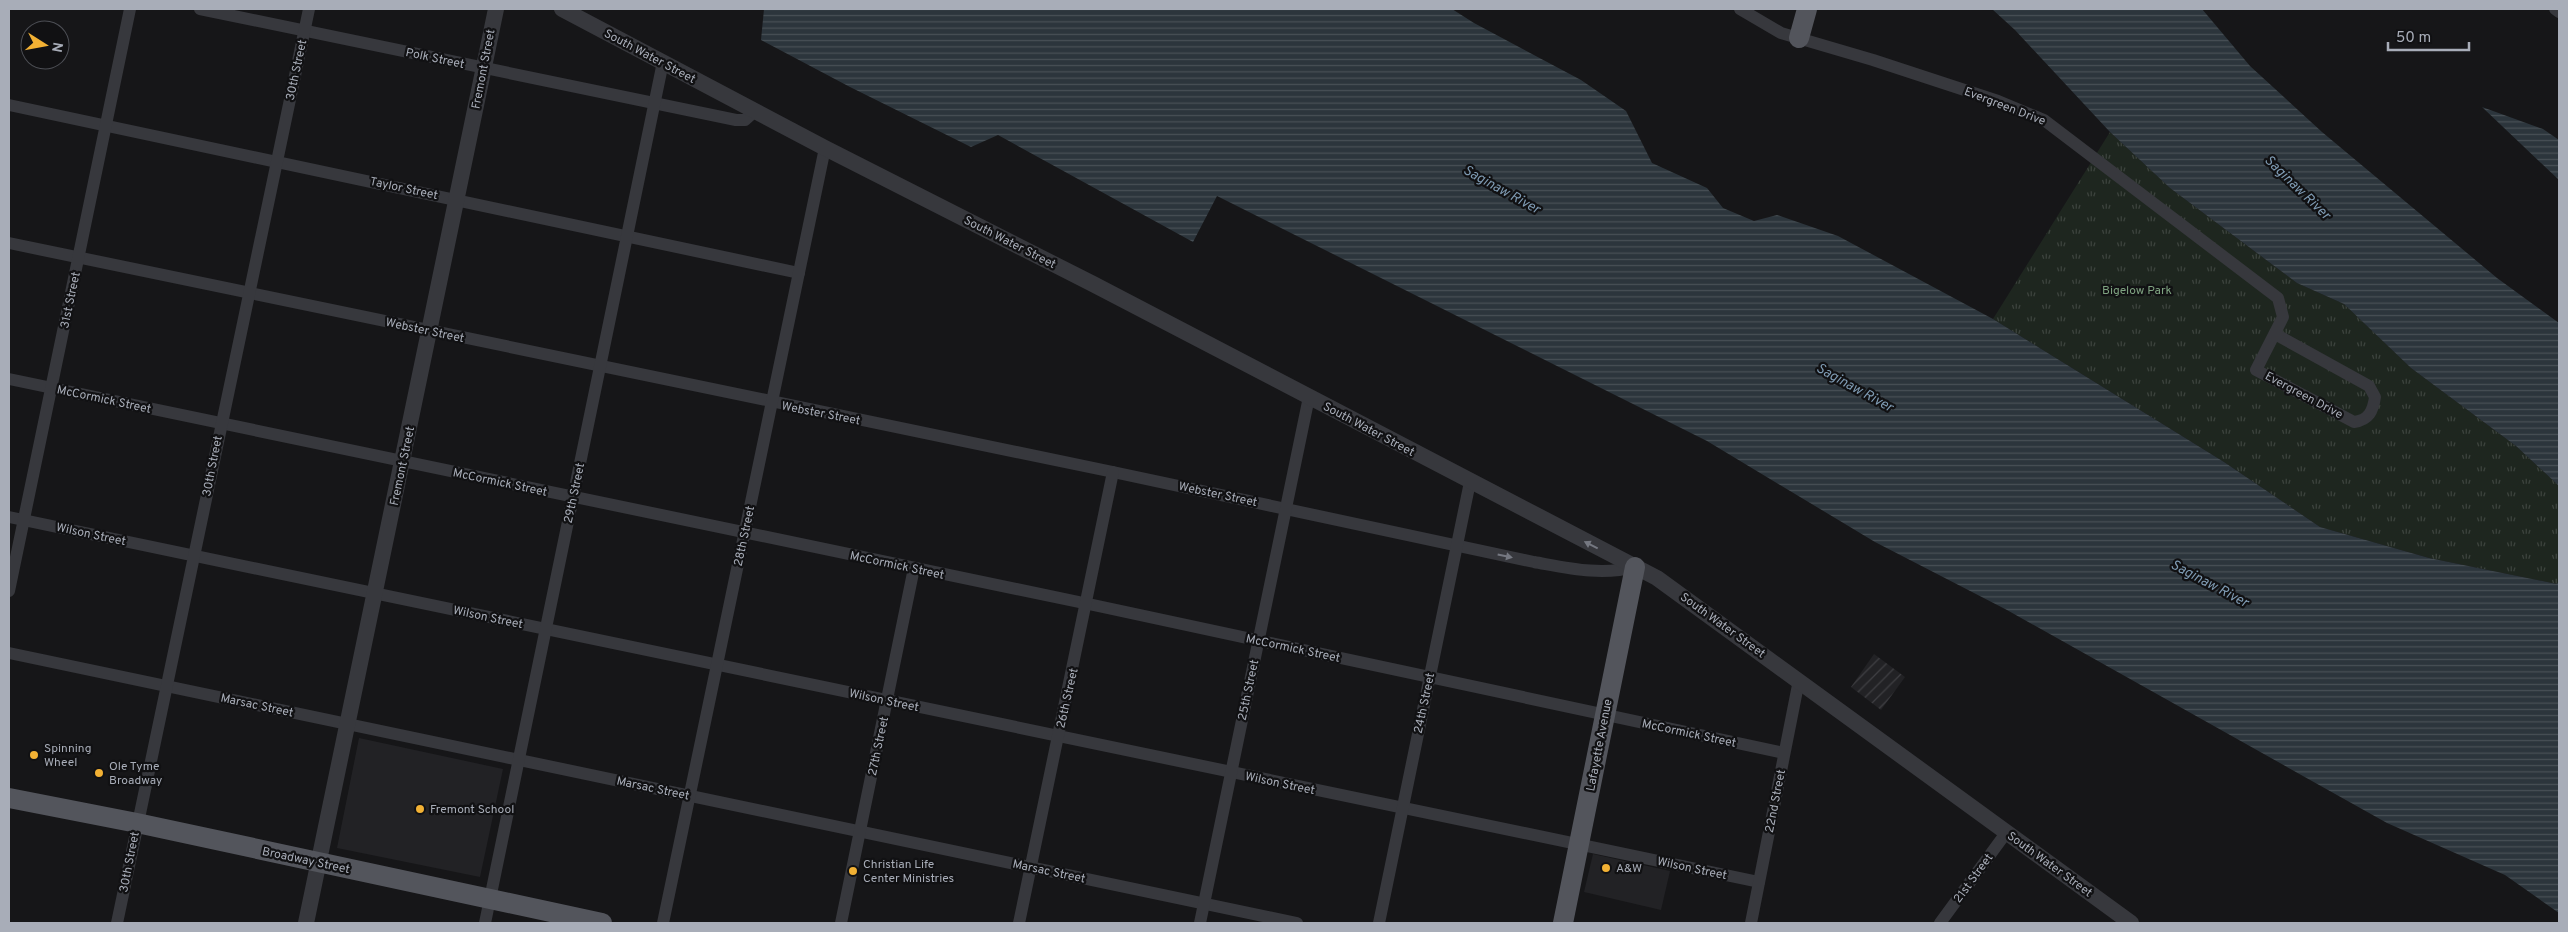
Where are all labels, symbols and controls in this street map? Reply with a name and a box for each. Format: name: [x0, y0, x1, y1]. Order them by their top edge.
north arrow: [20, 20, 70, 70]
scale bar: [2388, 20, 2469, 52]
street label: South Water Street: [601, 26, 698, 88]
street label: Fremont Street: [468, 28, 500, 110]
text: 50 m: [2396, 29, 2431, 48]
street label: 30th Street: [283, 38, 311, 102]
text: N: [47, 41, 66, 54]
street label: Polk Street: [404, 45, 466, 73]
street label: Evergreen Drive: [1962, 84, 2048, 130]
water label: Saginaw River: [2260, 152, 2335, 225]
water label: Saginaw River: [1460, 162, 1544, 219]
street label: Taylor Street: [368, 174, 439, 204]
street label: South Water Street: [961, 213, 1058, 273]
street label: 31st Street: [57, 270, 85, 330]
park label: Bigelow Park: [2102, 283, 2172, 299]
street label: Webster Street: [384, 315, 466, 347]
water label: Saginaw River: [1813, 360, 1897, 417]
street label: Evergreen Drive: [2262, 369, 2345, 423]
street label: McCormick Street: [55, 382, 152, 418]
street label: Webster Street: [780, 399, 862, 429]
street label: South Water Street: [1320, 399, 1417, 461]
street label: Fremont Street: [387, 425, 419, 507]
street label: 30th Street: [199, 434, 227, 498]
street label: 29th Street: [561, 462, 589, 525]
street label: McCormick Street: [451, 465, 548, 501]
street label: Webster Street: [1177, 479, 1259, 511]
street label: 28th Street: [731, 505, 759, 568]
street label: Wilson Street: [54, 520, 127, 550]
one-way arrow: [1584, 541, 1599, 549]
street label: McCormick Street: [848, 548, 945, 584]
one-way arrow: [1497, 552, 1512, 560]
water label: Saginaw River: [2167, 557, 2253, 613]
street label: South Water Street: [1677, 590, 1768, 662]
street label: Wilson Street: [451, 603, 524, 633]
street label: McCormick Street: [1244, 631, 1341, 667]
street label: 25th Street: [1235, 658, 1263, 722]
street label: 26th Street: [1053, 667, 1083, 730]
street label: 24th Street: [1411, 671, 1439, 735]
street label: Wilson Street: [847, 686, 920, 716]
street label: Marsac Street: [219, 690, 295, 722]
street label: Lafayette Avenue: [1583, 698, 1617, 793]
street label: 27th Street: [865, 715, 893, 777]
street label: McCormick Street: [1640, 716, 1737, 752]
place label: Spinning Wheel: [44, 741, 91, 771]
marker: Spinning Wheel: [28, 749, 40, 761]
place label: Ole Tyme Broadway: [109, 759, 162, 789]
marker: Ole Tyme Broadway: [93, 767, 105, 779]
street label: 22nd Street: [1762, 768, 1790, 834]
street label: Wilson Street: [1243, 769, 1316, 799]
street label: Marsac Street: [615, 773, 691, 805]
place label: Fremont School: [430, 802, 514, 818]
marker: Fremont School: [414, 803, 426, 815]
street label: South Water Street: [2004, 829, 2095, 901]
street label: 30th Street: [116, 830, 144, 894]
street label: Broadway Street: [260, 844, 351, 878]
street label: 21st Street: [1950, 851, 1997, 907]
street label: Wilson Street: [1655, 854, 1728, 884]
street label: Marsac Street: [1011, 856, 1087, 888]
place label: Christian Life Center Ministries: [863, 857, 954, 887]
place label: A&W: [1616, 861, 1642, 877]
marker: A&W: [1600, 862, 1612, 874]
marker: Christian Life Center Ministries: [847, 865, 859, 877]

